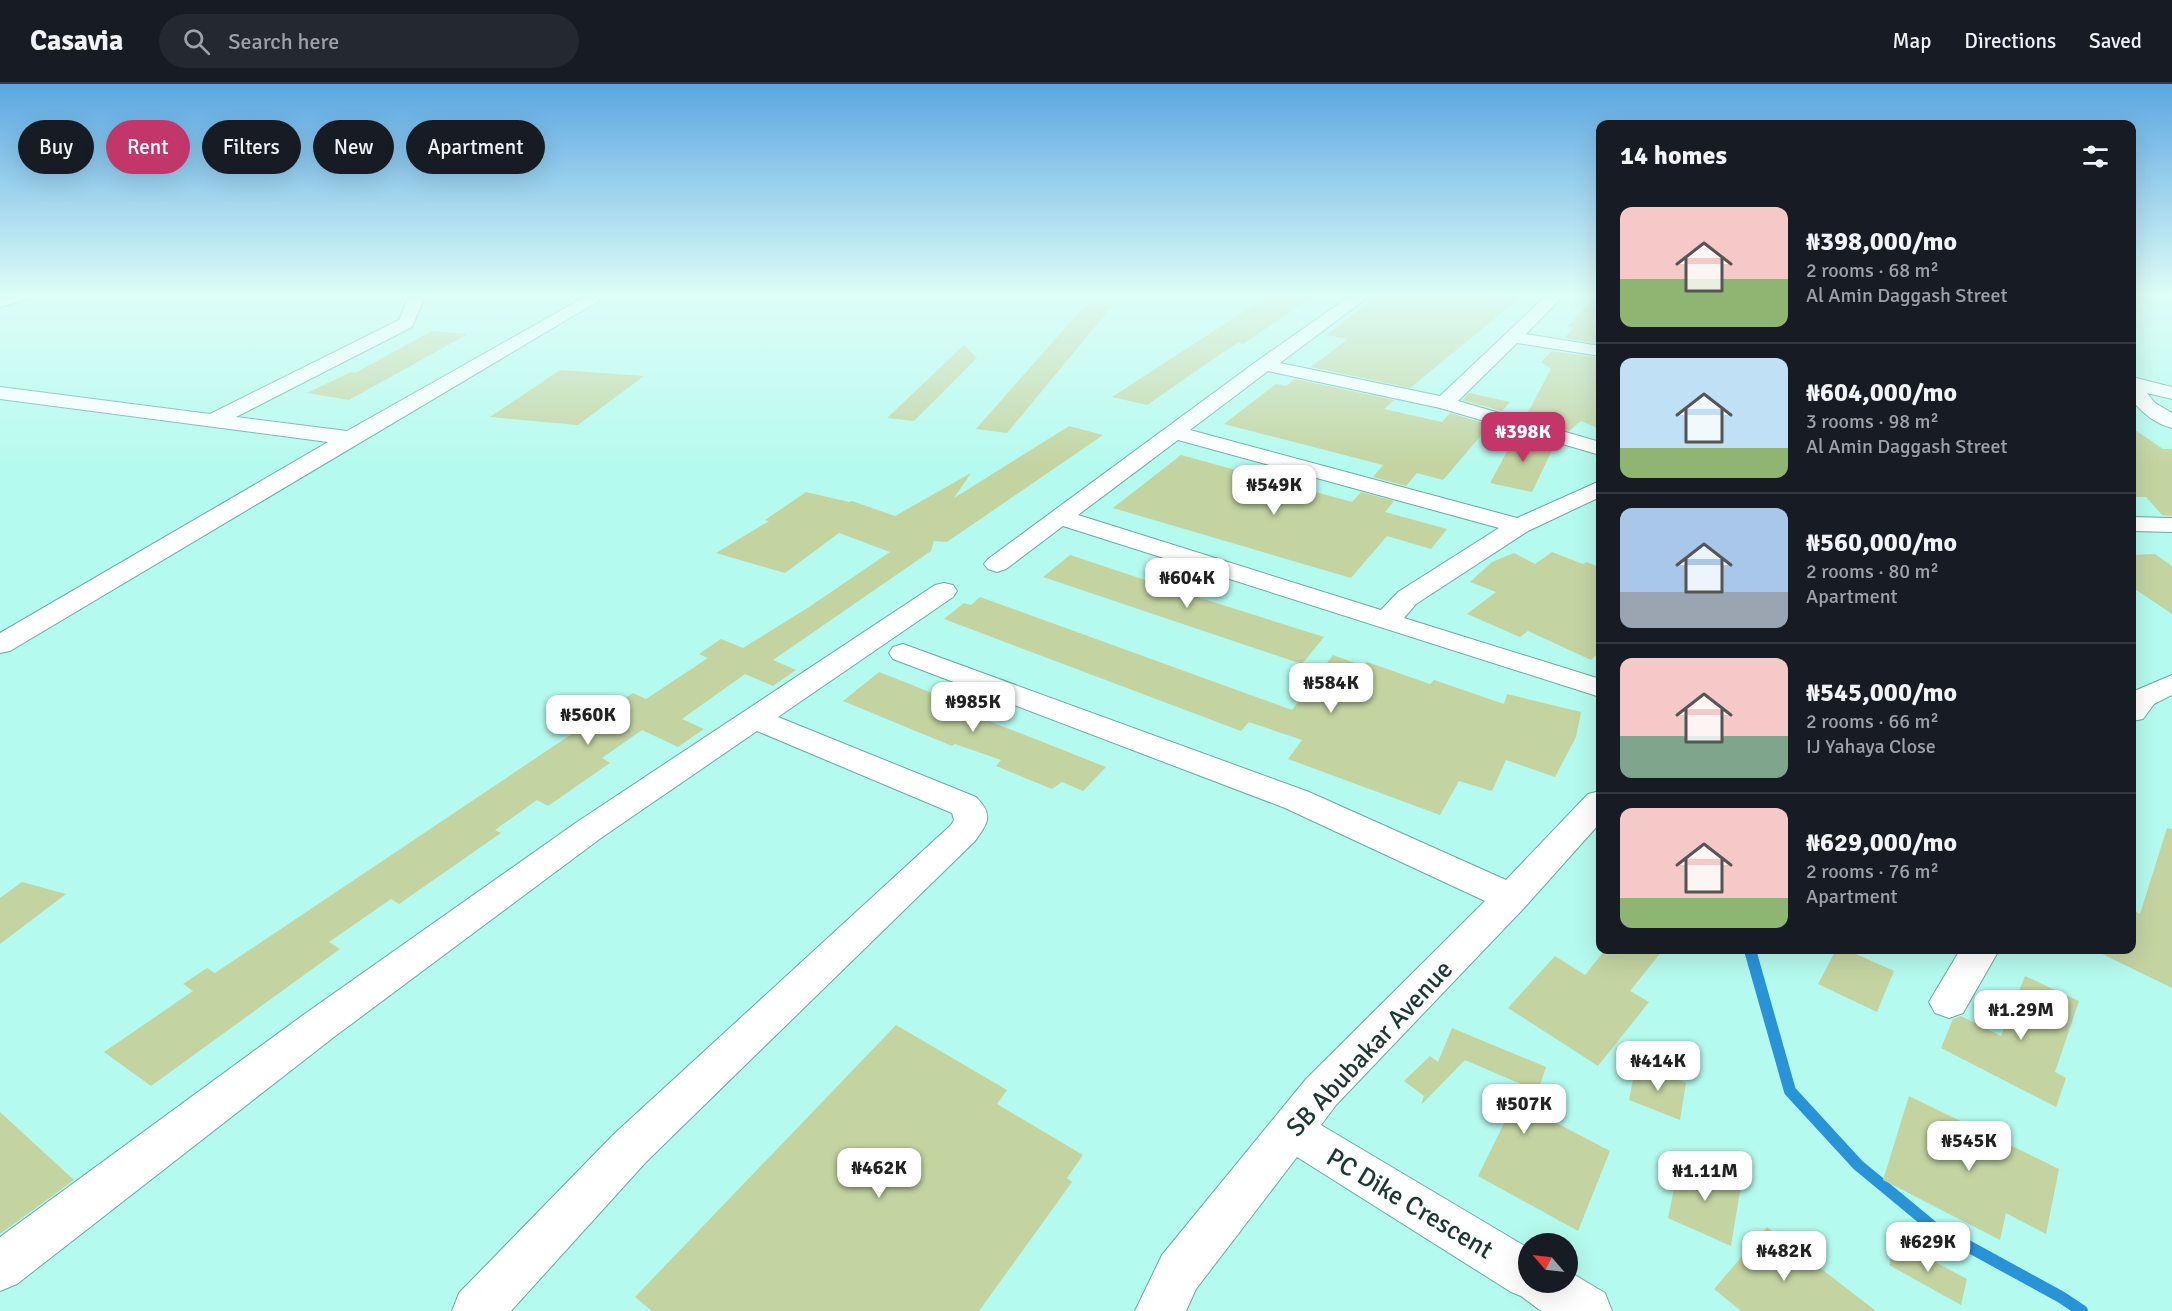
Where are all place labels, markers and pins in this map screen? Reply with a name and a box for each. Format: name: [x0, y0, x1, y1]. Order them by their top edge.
pin: ₦398K: [1481, 412, 1565, 463]
pin: ₦549K: [1232, 465, 1316, 516]
pin: ₦604K: [1145, 558, 1229, 609]
pin: ₦584K: [1289, 663, 1373, 714]
pin: ₦985K: [931, 682, 1015, 733]
pin: ₦560K: [546, 695, 630, 746]
pin: ₦1.29M: [1972, 990, 2070, 1041]
pin: ₦414K: [1616, 1041, 1700, 1092]
pin: ₦507K: [1482, 1084, 1566, 1135]
pin: ₦545K: [1927, 1121, 2011, 1172]
pin: ₦462K: [837, 1148, 921, 1199]
pin: ₦1.11M: [1656, 1151, 1754, 1202]
pin: ₦629K: [1886, 1222, 1970, 1273]
pin: ₦482K: [1742, 1231, 1826, 1282]

